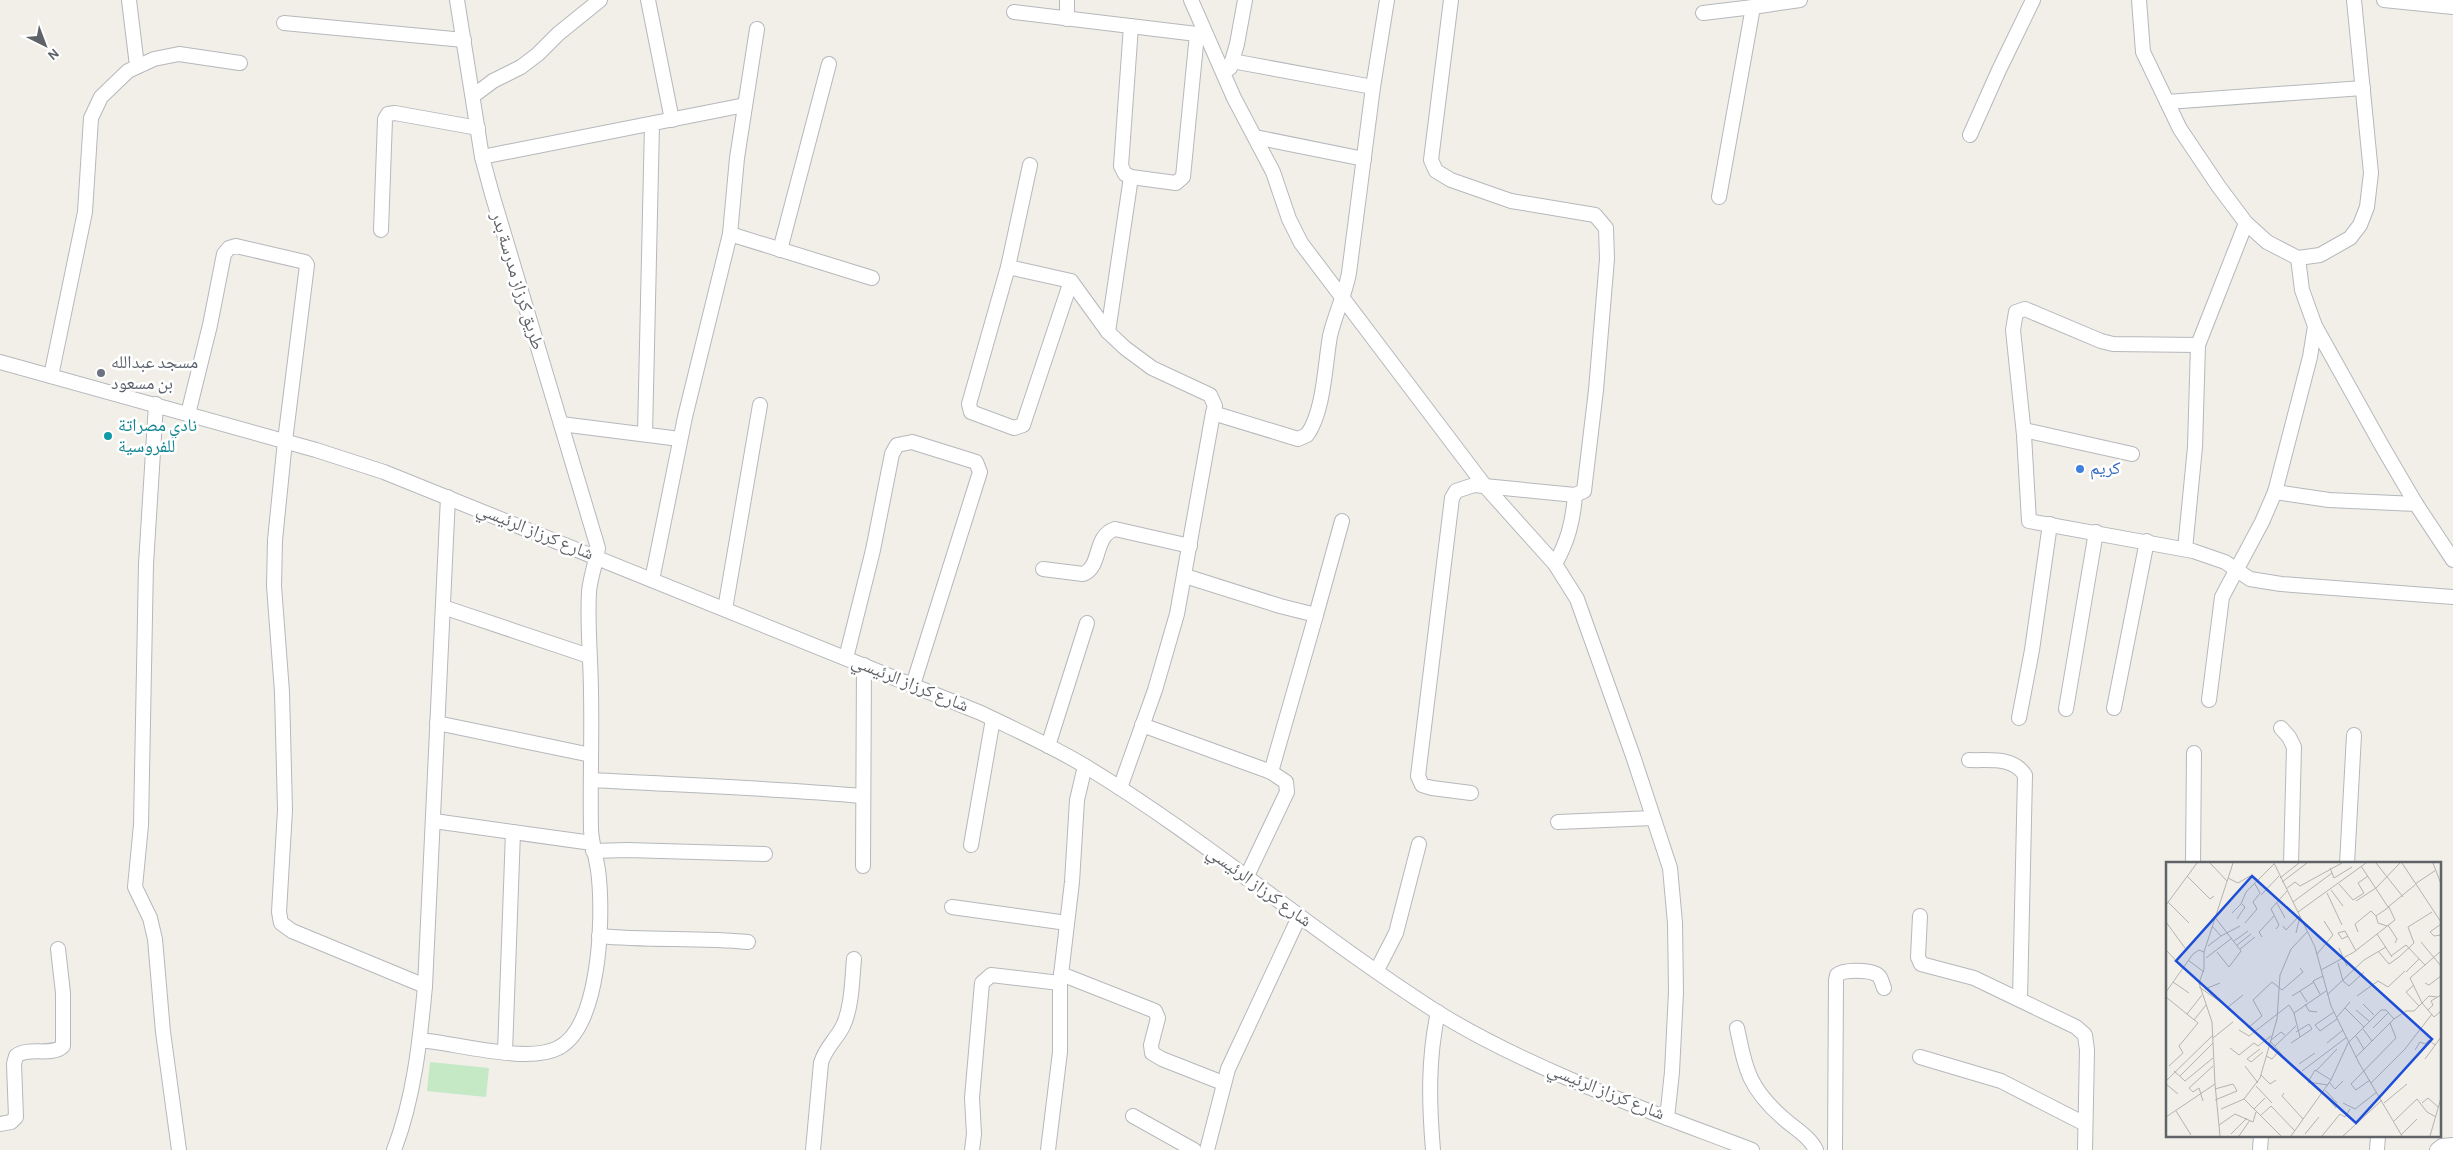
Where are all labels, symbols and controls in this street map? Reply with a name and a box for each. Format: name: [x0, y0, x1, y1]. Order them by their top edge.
north arrow: [20, 20, 70, 70]
text: N: [45, 45, 61, 62]
street label: طريق كرزاز مدرسة بدر: [486, 209, 546, 352]
place label: مسجد عبدالله بن مسعود: [111, 354, 198, 394]
marker: مسجد عبدالله بن مسعود: [95, 367, 107, 379]
place label: نادي مصراتة للفروسية: [118, 417, 197, 456]
marker: نادي مصراتة للفروسية: [102, 430, 114, 442]
place label: كريم: [2090, 460, 2121, 480]
marker: كريم: [2074, 463, 2086, 475]
street label: شارع كرزاز الرئيسي: [472, 500, 596, 568]
street label: شارع كرزاز الرئيسي: [847, 652, 971, 720]
street label: شارع كرزاز الرئيسي: [1201, 843, 1315, 934]
inset map: [2166, 862, 2440, 1138]
street label: شارع كرزاز الرئيسي: [1543, 1060, 1667, 1128]

